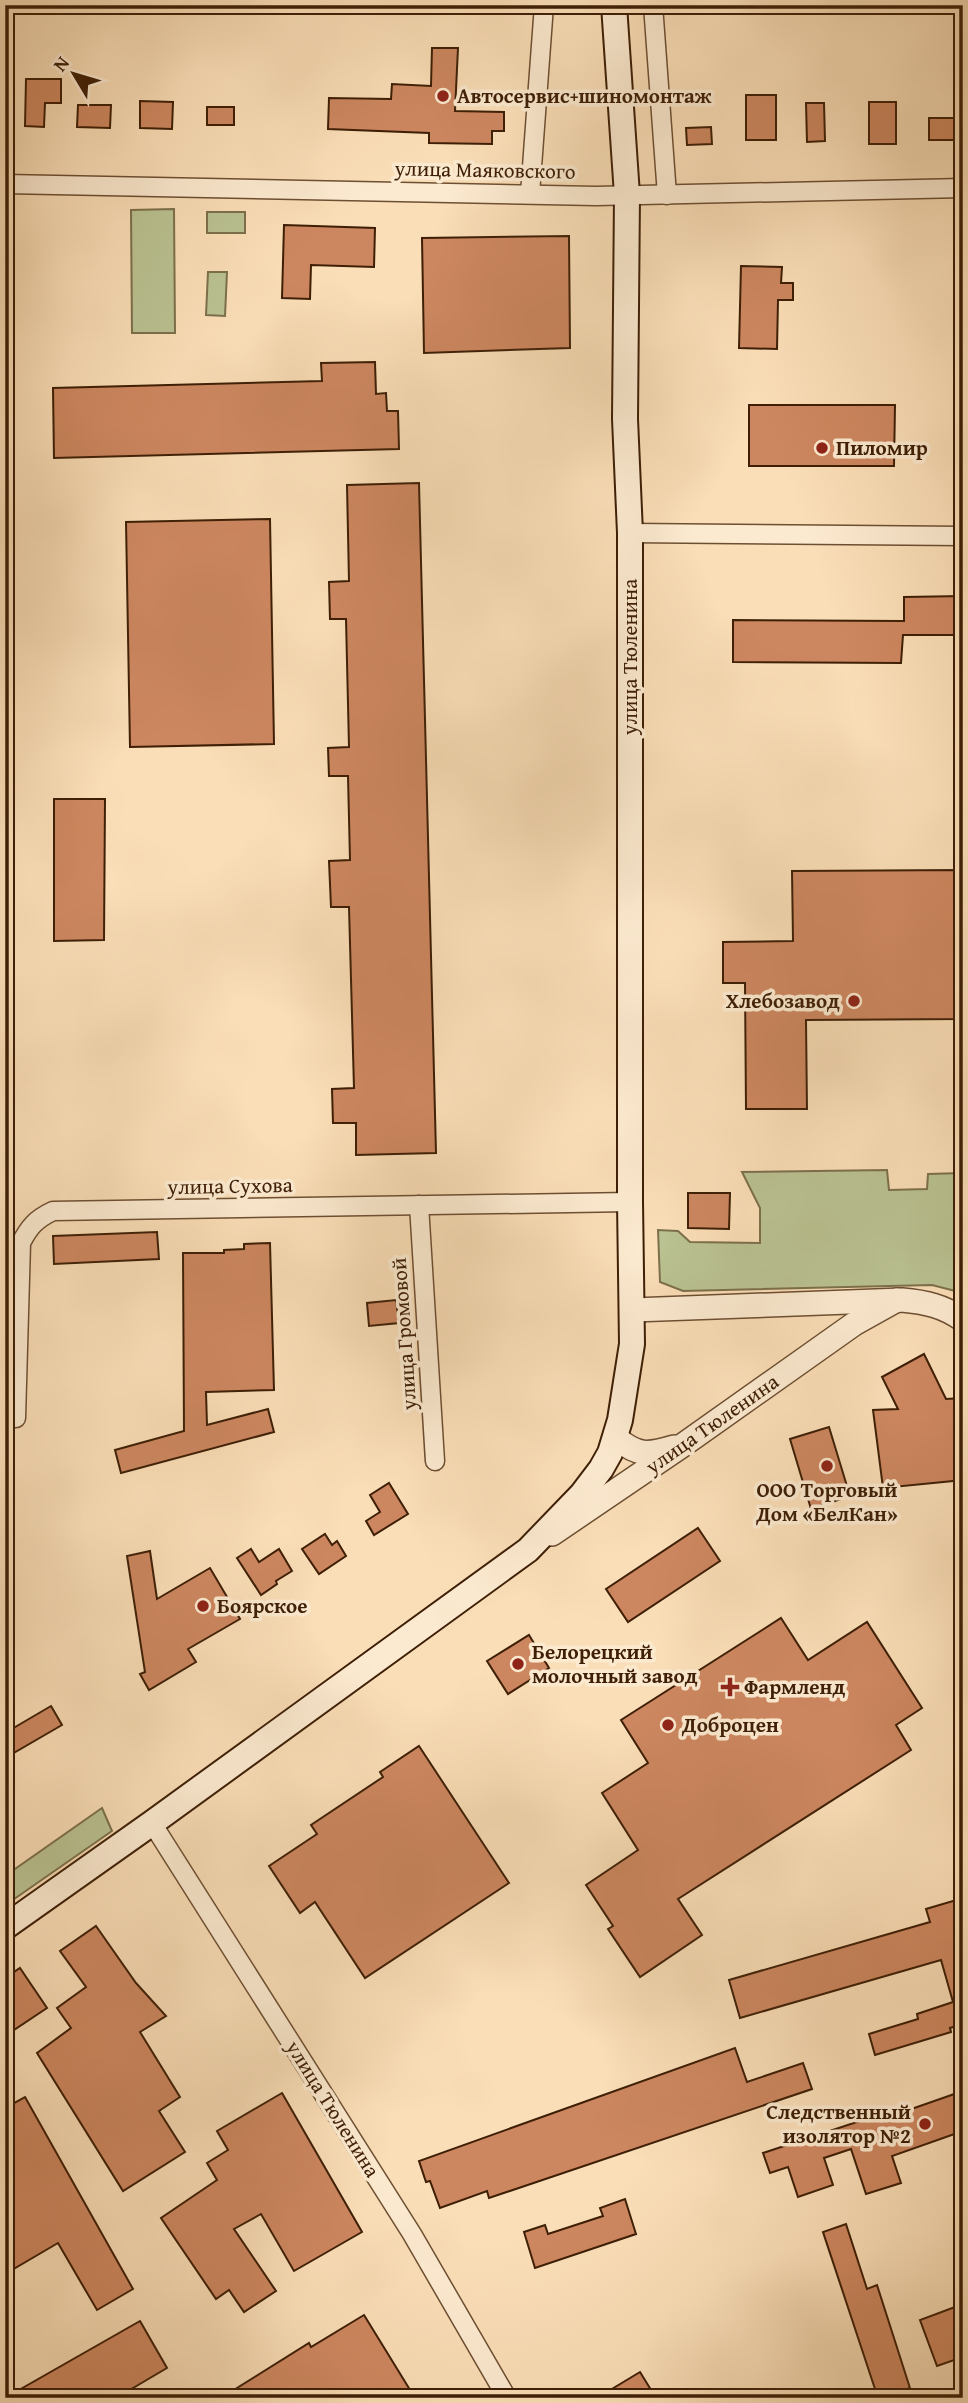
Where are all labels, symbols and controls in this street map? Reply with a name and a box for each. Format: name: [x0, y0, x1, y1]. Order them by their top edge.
north arrow: [38, 38, 108, 108]
text: N: [46, 50, 76, 77]
place label: Автосервис+шиномонтаж: [457, 80, 712, 111]
marker: Автосервис+шиномонтаж: [435, 88, 451, 104]
street label: улица Маяковского: [393, 152, 576, 187]
place label: Пиломир: [836, 432, 928, 463]
marker: Пиломир: [814, 440, 830, 456]
street label: улица Тюленина: [614, 579, 645, 736]
place label: Хлебозавод: [726, 985, 840, 1016]
marker: Хлебозавод: [846, 993, 862, 1009]
street label: улица Сухова: [166, 1169, 293, 1202]
street label: улица Громовой: [383, 1257, 424, 1412]
street label: улица Тюленина: [638, 1366, 785, 1482]
marker: ООО Торговый Дом «БелКан»: [819, 1458, 835, 1474]
place label: ООО Торговый Дом «БелКан»: [755, 1474, 898, 1529]
place label: Боярское: [217, 1590, 308, 1621]
marker: Боярское: [195, 1598, 211, 1614]
place label: Белорецкий молочный завод: [532, 1636, 698, 1691]
marker: Белорецкий молочный завод: [510, 1656, 526, 1672]
place label: Фармленд: [744, 1671, 845, 1702]
marker: Фармленд: [722, 1679, 738, 1695]
place label: Доброцен: [681, 1709, 779, 1740]
marker: Доброцен: [660, 1717, 676, 1733]
street label: улица Тюленина: [278, 2033, 388, 2183]
place label: Следственный изолятор №2: [766, 2096, 911, 2151]
marker: Следственный изолятор №2: [917, 2116, 933, 2132]

